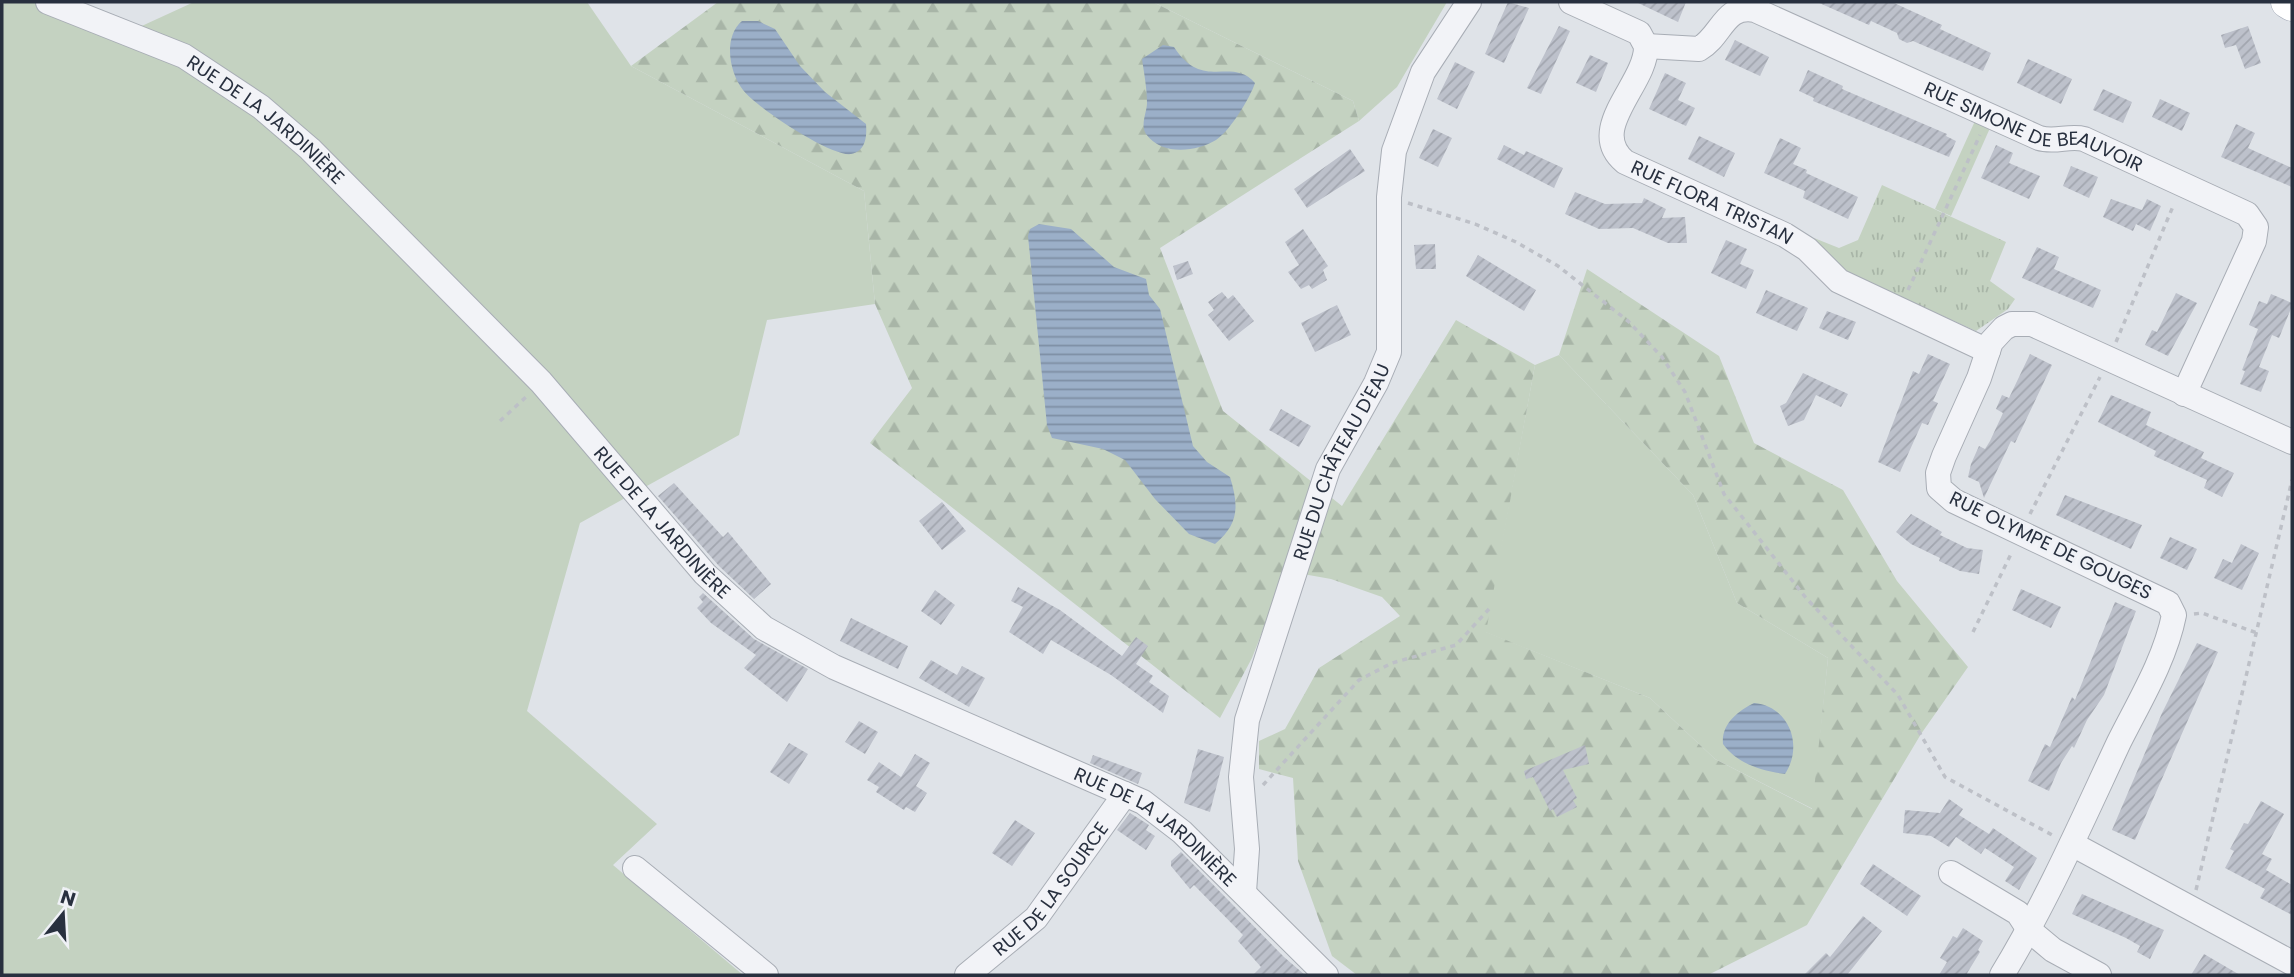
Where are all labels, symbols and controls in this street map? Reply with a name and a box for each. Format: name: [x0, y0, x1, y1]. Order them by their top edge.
street label: RUE DE LA JARDINIÈRE: [181, 48, 351, 190]
street label: RUE SIMONE DE BEAUVOIR: [1920, 75, 2147, 178]
street label: RUE FLORA TRISTAN: [1626, 154, 1798, 251]
street label: RUE DU CHÂTEAU D'EAU: [1286, 360, 1397, 564]
street label: RUE DE LA JARDINIÈRE: [588, 440, 737, 605]
street label: RUE OLYMPE DE GOUGES: [1945, 485, 2157, 606]
street label: RUE DE LA JARDINIÈRE: [1070, 761, 1242, 893]
street label: RUE DE LA SOURCE: [987, 816, 1115, 962]
north arrow: [28, 879, 98, 949]
text: N: [57, 883, 79, 913]

